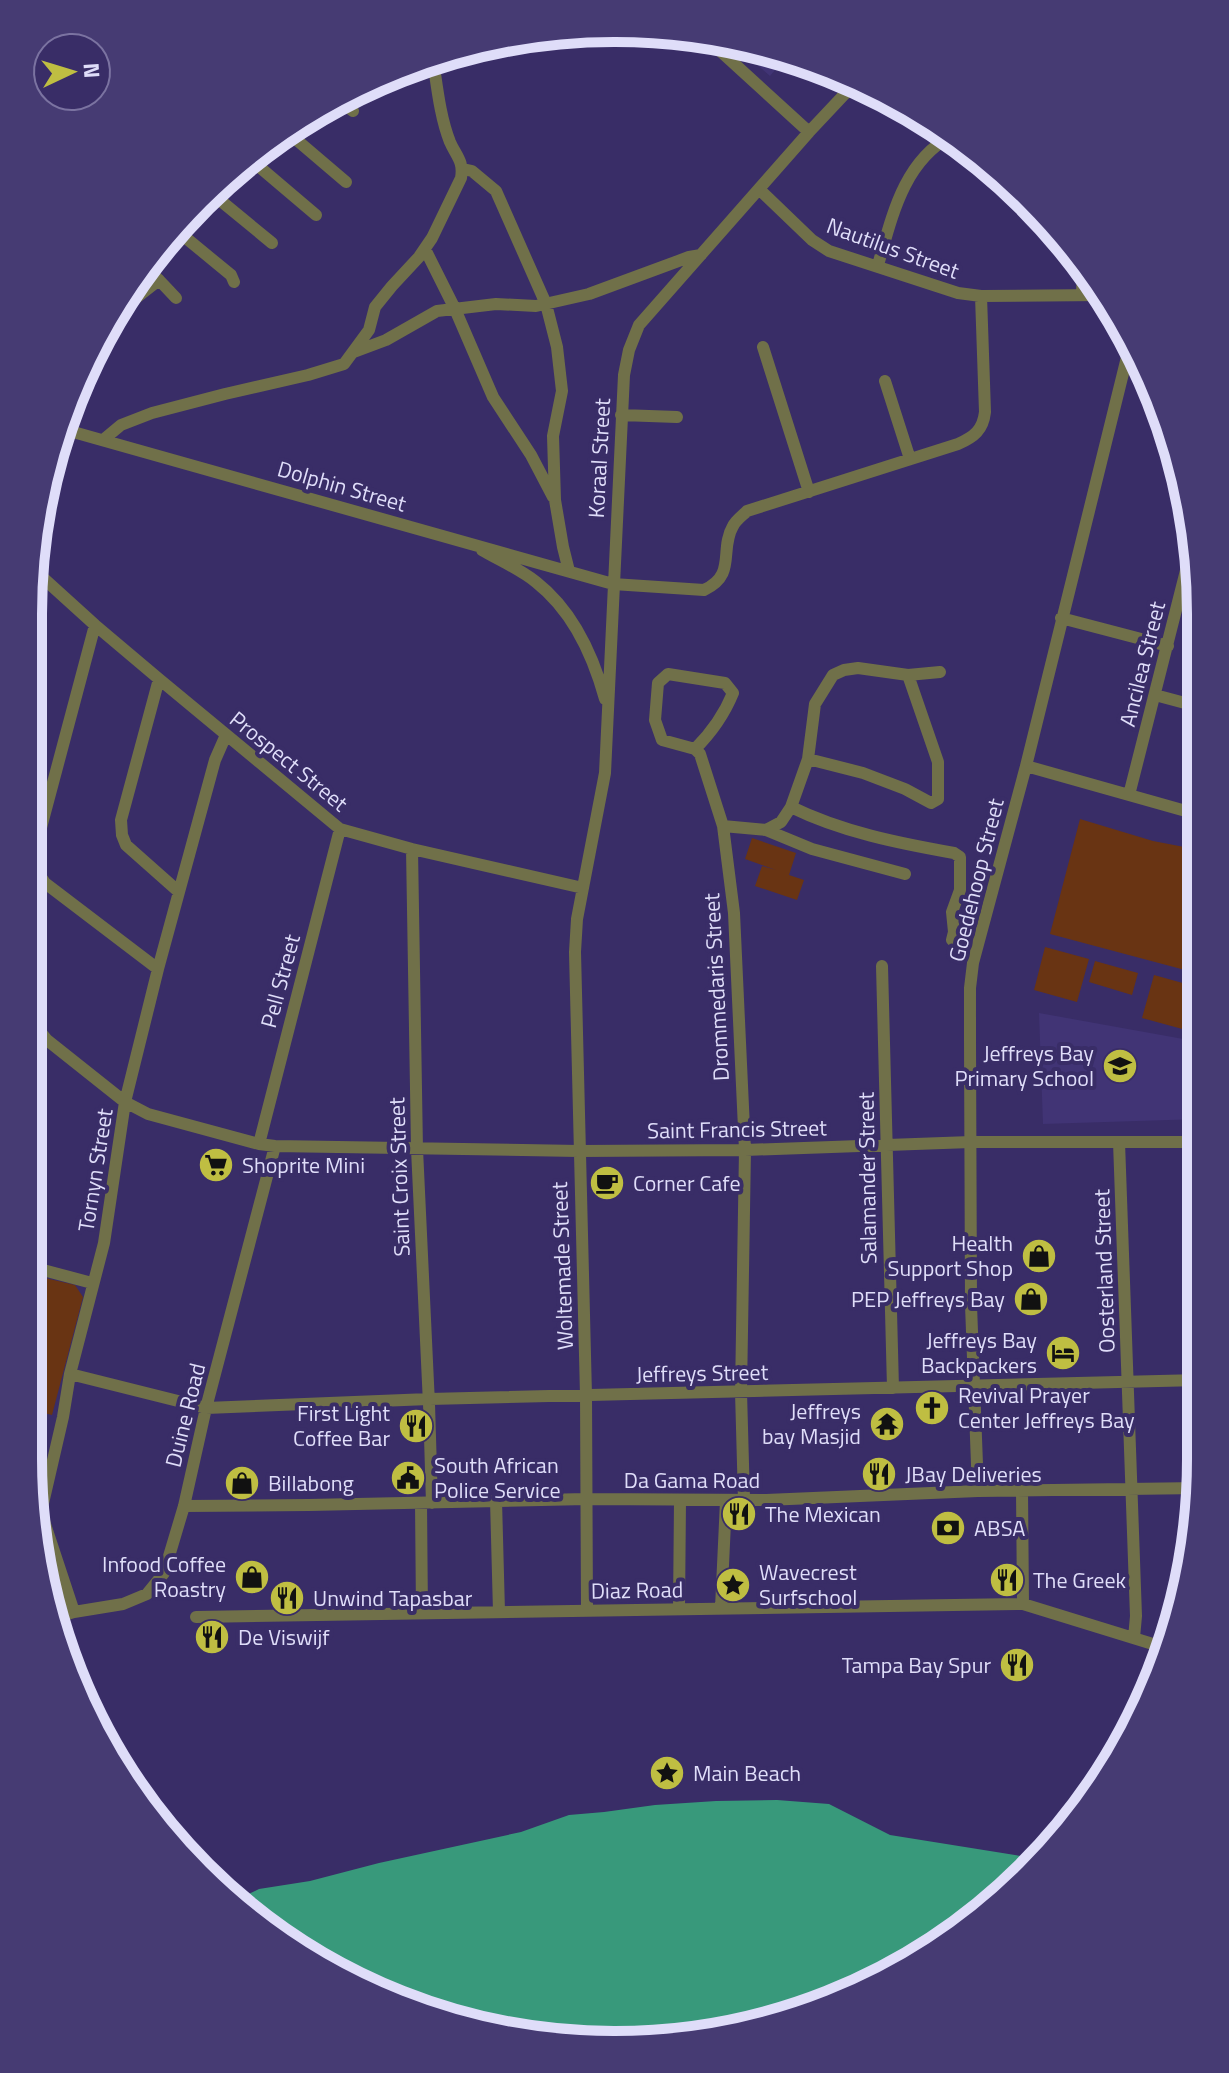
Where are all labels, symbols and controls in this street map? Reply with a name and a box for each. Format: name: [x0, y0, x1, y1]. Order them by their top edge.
north arrow: [32, 32, 112, 112]
text: N: [74, 62, 109, 79]
street label: Nautilus Street: [822, 208, 964, 288]
street label: Koraal Street: [579, 397, 619, 519]
street label: Dolphin Street: [274, 451, 411, 521]
street label: Ancilea Street: [1110, 597, 1174, 730]
street label: Prospect Street: [222, 703, 356, 820]
street label: Goedehoop Street: [939, 794, 1013, 965]
street label: Drommedaris Street: [694, 892, 738, 1082]
street label: Pell Street: [251, 930, 309, 1032]
place label: Jeffreys Bay Primary School: [954, 1036, 1094, 1095]
school or university icon: Jeffreys Bay Primary School: [1101, 1047, 1139, 1085]
street label: Salamander Street: [848, 1091, 886, 1264]
street label: Saint Croix Street: [379, 1097, 419, 1257]
street label: Tornyn Street: [68, 1106, 122, 1234]
street label: Saint Francis Street: [647, 1110, 827, 1148]
supermarket icon: Shoprite Mini: [197, 1146, 235, 1184]
place label: Shoprite Mini: [242, 1148, 365, 1182]
cafe icon: Corner Cafe: [588, 1164, 626, 1202]
place label: Corner Cafe: [633, 1166, 741, 1200]
street label: Woltemade Street: [542, 1181, 582, 1351]
street label: Oosterland Street: [1084, 1188, 1124, 1354]
place label: Health Support Shop: [887, 1226, 1013, 1285]
shop icon: Health Support Shop: [1020, 1237, 1058, 1275]
shop icon: PEP Jeffreys Bay: [1012, 1280, 1050, 1318]
place label: PEP Jeffreys Bay: [851, 1282, 1005, 1316]
place label: Jeffreys Bay Backpackers: [921, 1323, 1037, 1382]
hotel icon: Jeffreys Bay Backpackers: [1044, 1334, 1082, 1372]
street label: Jeffreys Street: [635, 1355, 769, 1391]
street label: Duine Road: [156, 1359, 214, 1471]
place label: Revival Prayer Center Jeffreys Bay: [958, 1378, 1135, 1437]
church icon: Revival Prayer Center Jeffreys Bay: [913, 1389, 951, 1427]
place label: Jeffreys bay Masjid: [762, 1394, 861, 1453]
place label: First Light Coffee Bar: [293, 1396, 390, 1455]
temple icon: Jeffreys bay Masjid: [868, 1405, 906, 1443]
restaurant icon: First Light Coffee Bar: [397, 1407, 435, 1445]
place label: South African Police Service: [434, 1448, 561, 1507]
restaurant icon: JBay Deliveries: [860, 1455, 898, 1493]
place label: JBay Deliveries: [905, 1457, 1042, 1491]
public building icon: South African Police Service: [389, 1459, 427, 1497]
street label: Da Gama Road: [624, 1463, 760, 1497]
shop icon: Billabong: [223, 1464, 261, 1502]
place label: Billabong: [268, 1466, 354, 1500]
restaurant icon: The Mexican: [720, 1495, 758, 1533]
place label: The Mexican: [765, 1497, 881, 1531]
bank icon: ABSA: [929, 1509, 967, 1547]
place label: ABSA: [974, 1511, 1025, 1545]
place label: Infood Coffee Roastry: [102, 1547, 226, 1606]
place label: Wavecrest Surfschool: [759, 1555, 857, 1614]
shop icon: Infood Coffee Roastry: [233, 1558, 271, 1596]
restaurant icon: The Greek: [988, 1561, 1026, 1599]
place label: The Greek: [1033, 1563, 1127, 1597]
place icon: Wavecrest Surfschool: [714, 1566, 752, 1604]
street label: Diaz Road: [590, 1572, 684, 1608]
restaurant icon: Unwind Tapasbar: [268, 1579, 306, 1617]
place label: Unwind Tapasbar: [313, 1581, 473, 1615]
restaurant icon: De Viswijf: [193, 1618, 231, 1656]
place label: De Viswijf: [238, 1620, 330, 1654]
restaurant icon: Tampa Bay Spur: [998, 1646, 1036, 1684]
place label: Tampa Bay Spur: [842, 1648, 991, 1682]
place icon: Main Beach: [648, 1754, 686, 1792]
place label: Main Beach: [693, 1756, 801, 1790]

